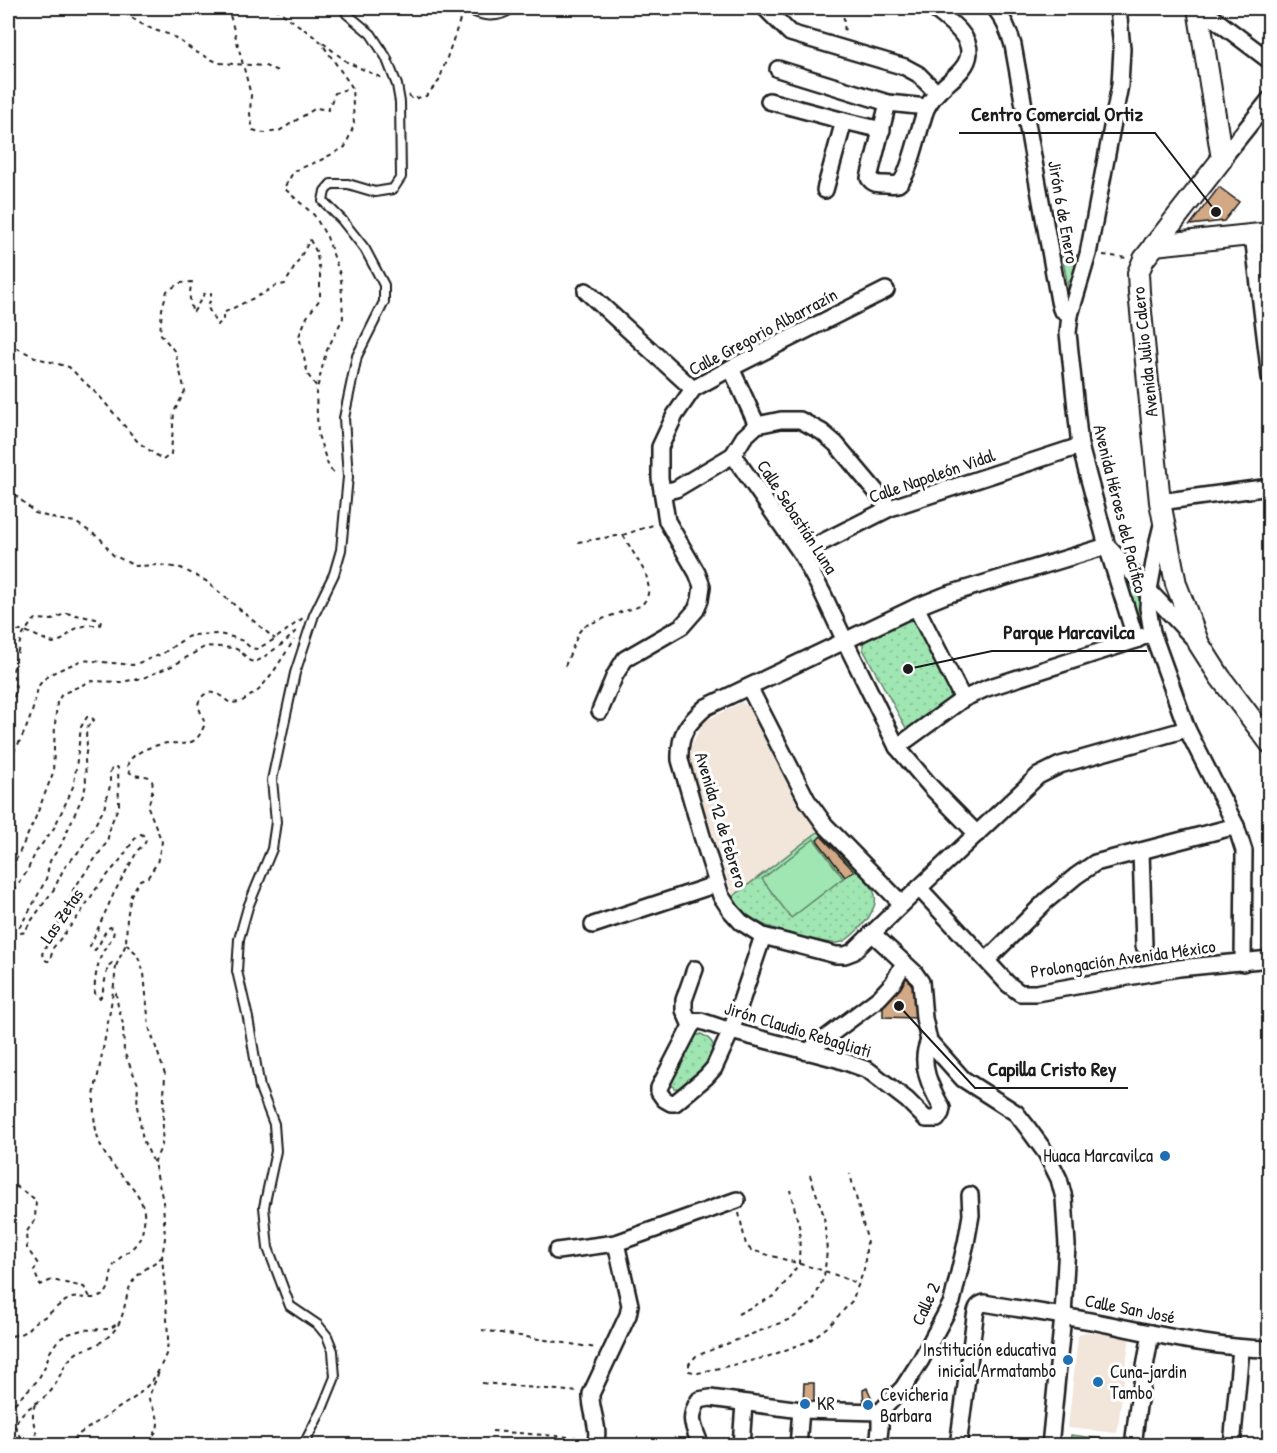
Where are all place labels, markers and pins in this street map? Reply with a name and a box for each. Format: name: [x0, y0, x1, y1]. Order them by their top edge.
callout: Centro Comercial Ortiz: [959, 95, 1155, 133]
callout: Parque Marcavilca: [992, 613, 1147, 651]
callout: Capilla Cristo Rey: [975, 1050, 1128, 1088]
place label: Huaca Marcavilca: [1043, 1143, 1153, 1168]
marker: Huaca Marcavilca: [1158, 1149, 1172, 1163]
place label: Institución educativa inicial Armatambo: [923, 1337, 1056, 1383]
marker: Institución educativa inicial Armatambo: [1061, 1353, 1075, 1367]
place label: Cuna-jardin Tambo: [1110, 1359, 1187, 1405]
marker: Cuna-jardin Tambo: [1091, 1375, 1105, 1389]
place label: Cevicheria Barbara: [880, 1382, 948, 1428]
place label: KR: [817, 1391, 835, 1416]
marker: KR: [798, 1397, 812, 1411]
marker: Cevicheria Barbara: [861, 1398, 875, 1412]

